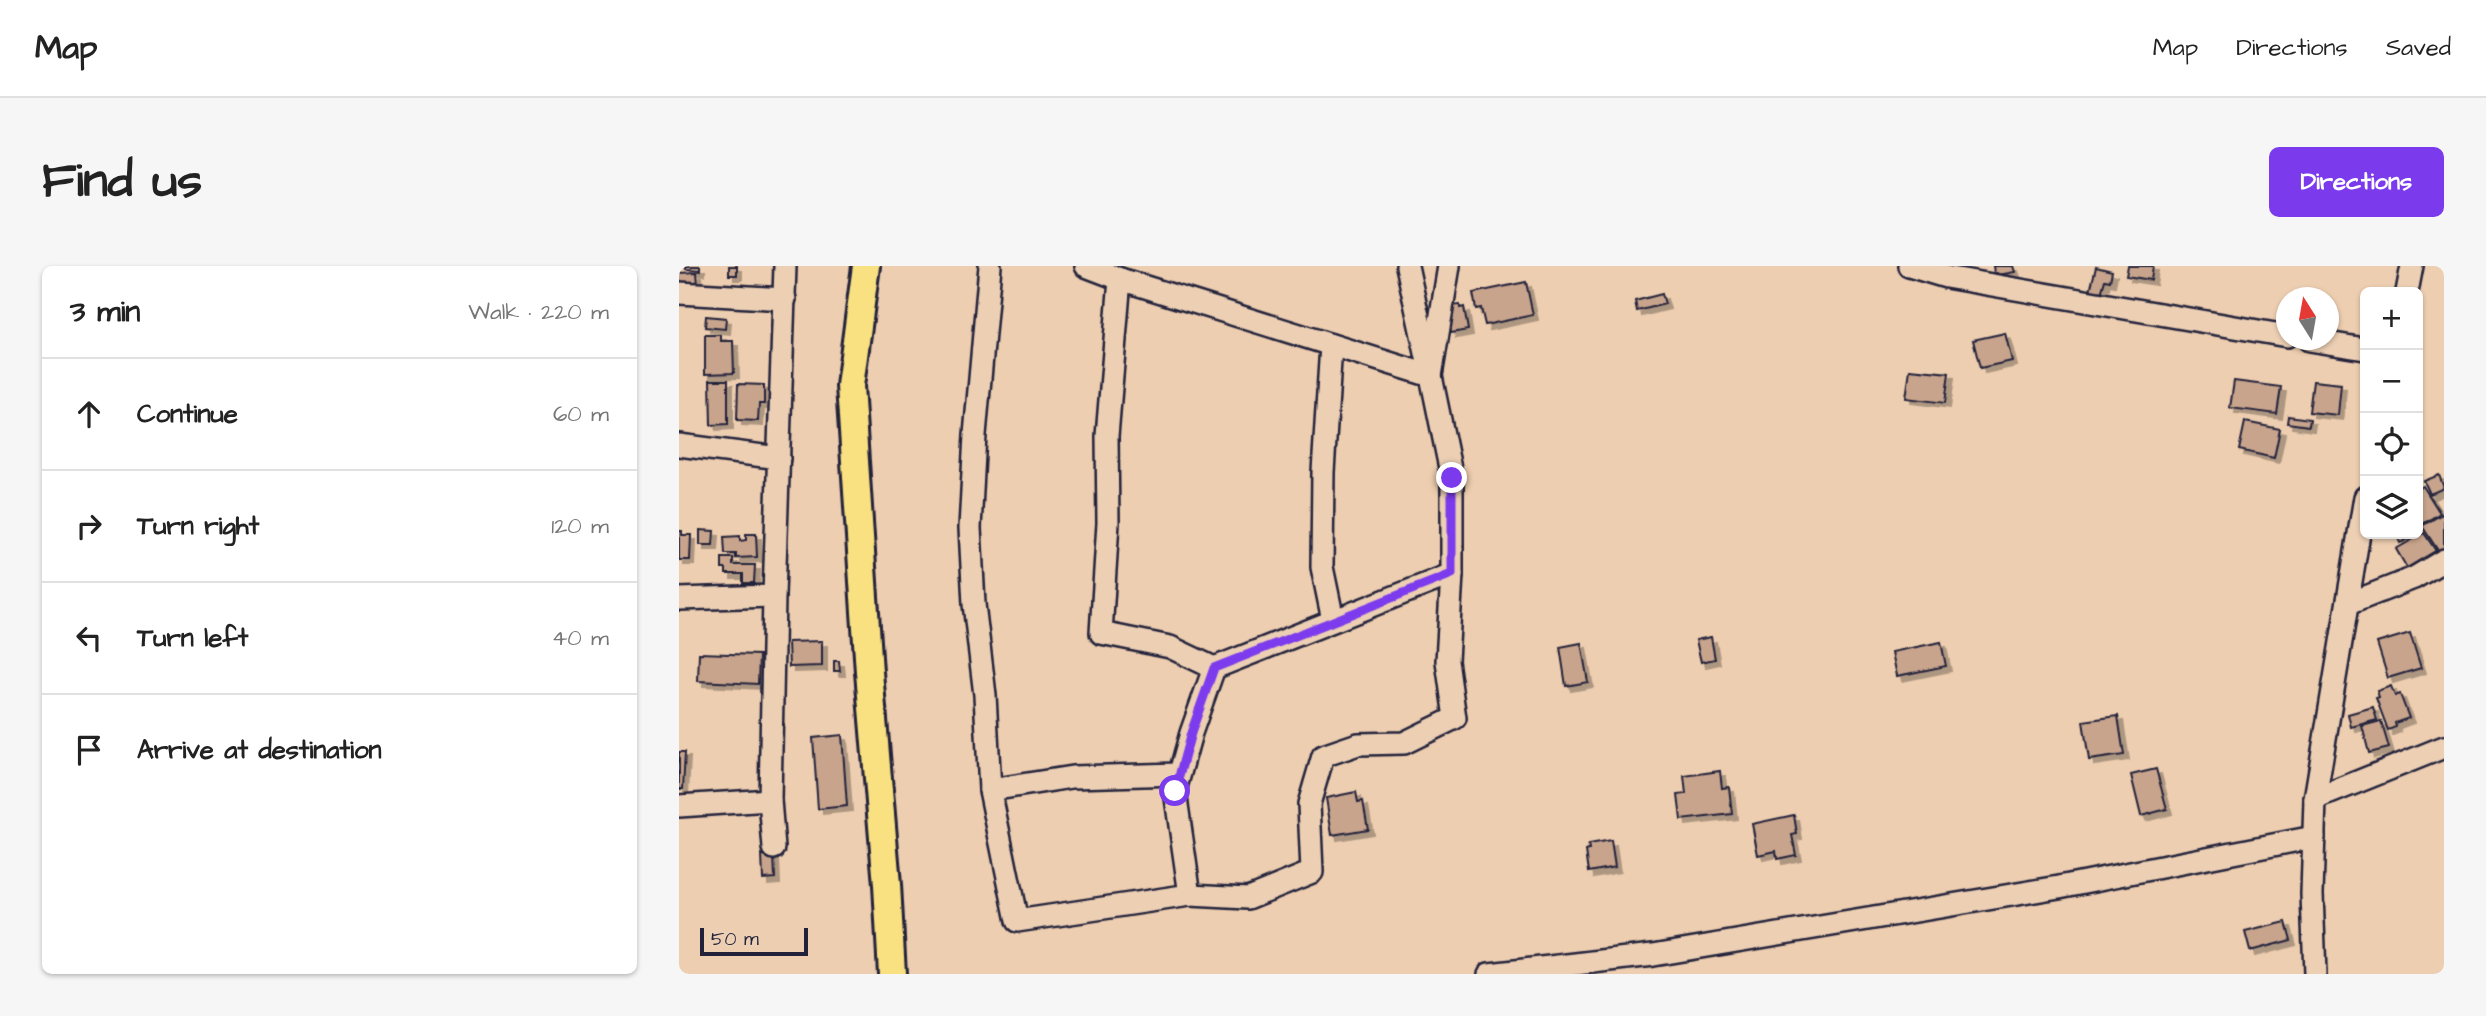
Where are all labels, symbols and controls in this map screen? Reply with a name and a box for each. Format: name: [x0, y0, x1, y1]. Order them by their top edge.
text: Map: [35, 25, 97, 71]
text: Map: [2153, 31, 2198, 65]
text: Directions: [2236, 31, 2348, 65]
text: Saved: [2386, 31, 2451, 65]
button: Directions: [2269, 147, 2444, 217]
text: Find us: [42, 148, 202, 216]
north arrow: [2276, 287, 2339, 350]
map controls: [2360, 287, 2423, 539]
button: +: [2360, 287, 2423, 350]
text: 3 min: [70, 291, 140, 333]
text: Walk · 220 m: [468, 296, 609, 328]
button: −: [2360, 350, 2423, 413]
icon: ahead: [70, 395, 108, 433]
text: Continue: [137, 396, 238, 432]
text: 60 m: [553, 398, 609, 430]
button: locate: [2360, 413, 2423, 476]
route end: [1436, 462, 1467, 493]
button: layers: [2360, 476, 2423, 539]
icon: right: [70, 507, 108, 545]
text: Turn right: [137, 508, 259, 544]
text: 120 m: [551, 510, 609, 542]
icon: left: [70, 619, 108, 657]
text: Turn left: [137, 620, 248, 656]
text: 40 m: [552, 622, 609, 654]
icon: arrive: [70, 731, 108, 769]
text: Arrive at destination: [137, 732, 382, 768]
route start: [1159, 775, 1190, 806]
scale bar: [700, 925, 809, 957]
text: 50 m: [711, 926, 759, 953]

